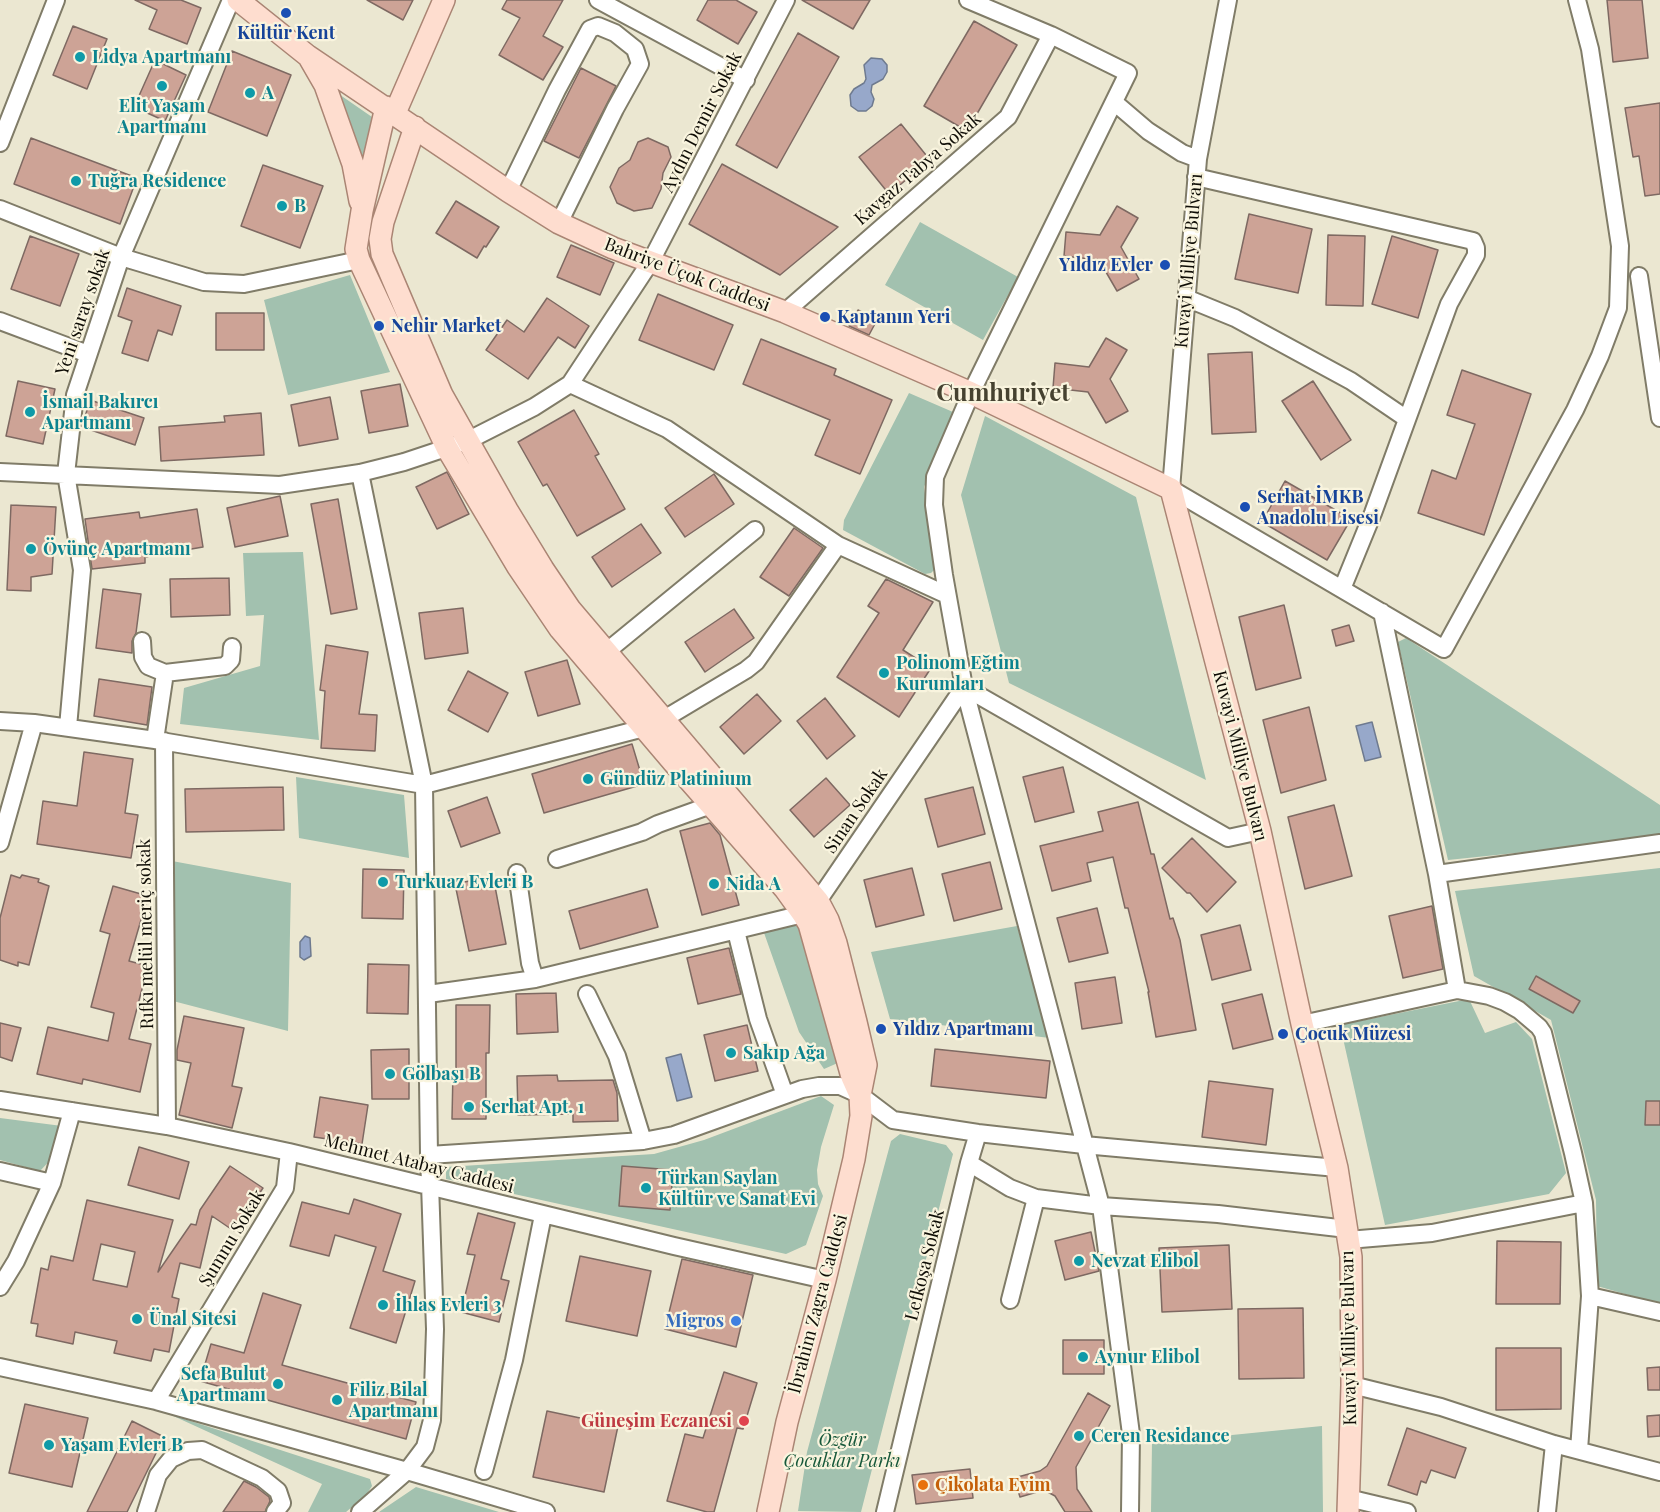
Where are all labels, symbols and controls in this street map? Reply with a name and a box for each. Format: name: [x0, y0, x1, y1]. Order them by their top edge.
marker: Kültür Kent: [279, 6, 293, 20]
place label: Kültür Kent: [237, 22, 335, 44]
place label: Lidya Apartmanı: [92, 46, 231, 68]
street label: Aydın Demir Sokak: [657, 48, 747, 196]
marker: Lidya Apartmanı: [73, 50, 87, 64]
marker: Elit Yaşam Apartmanı: [155, 79, 169, 93]
place label: A: [262, 82, 274, 104]
marker: A: [243, 86, 257, 100]
place label: Elit Yaşam Apartmanı: [117, 95, 207, 138]
street label: Kavgaz Tabya Sokak: [850, 108, 986, 230]
place label: Tuğra Residence: [88, 170, 226, 192]
street label: Kuvayi Milliye Bulvarı: [1171, 173, 1207, 349]
marker: Tuğra Residence: [69, 174, 83, 188]
place label: B: [294, 195, 306, 217]
marker: B: [275, 199, 289, 213]
street label: Bahriye Üçok Caddesi: [601, 233, 773, 317]
street label: Yeni saray sokak: [51, 246, 115, 378]
place label: Yıldız Evler: [1059, 254, 1153, 276]
marker: Yıldız Evler: [1158, 258, 1172, 272]
place label: Kaptanın Yeri: [837, 306, 950, 328]
marker: Kaptanın Yeri: [818, 310, 832, 324]
place label: Nehir Market: [391, 315, 501, 337]
marker: Nehir Market: [372, 319, 386, 333]
district label: Cumhuriyet: [936, 380, 1070, 408]
place label: İsmail Bakırcı Apartmanı: [42, 391, 158, 434]
marker: İsmail Bakırcı Apartmanı: [23, 405, 37, 419]
place label: Serhat İMKB Anadolu Lisesi: [1257, 486, 1379, 528]
marker: Serhat İMKB Anadolu Lisesi: [1238, 500, 1252, 514]
place label: Övünç Apartmanı: [43, 538, 191, 560]
marker: Övünç Apartmanı: [24, 542, 38, 556]
place label: Polinom Eğtim Kurumları: [896, 652, 1020, 694]
marker: Polinom Eğtim Kurumları: [877, 666, 891, 680]
street label: Kuvayi Milliye Bulvarı: [1208, 668, 1272, 844]
street label: Sinan Sokak: [820, 764, 892, 858]
place label: Gündüz Platinium: [600, 768, 752, 790]
marker: Gündüz Platinium: [581, 772, 595, 786]
street label: Rıfkı melül meriç sokak: [134, 839, 158, 1029]
place label: Turkuaz Evleri B: [395, 871, 533, 893]
place label: Nida A: [726, 873, 781, 895]
marker: Turkuaz Evleri B: [376, 875, 390, 889]
marker: Nida A: [707, 877, 721, 891]
place label: Yıldız Apartmanı: [893, 1018, 1033, 1040]
marker: Yıldız Apartmanı: [874, 1022, 888, 1036]
place label: Çocuk Müzesi: [1295, 1023, 1411, 1045]
marker: Çocuk Müzesi: [1276, 1027, 1290, 1041]
place label: Sakıp Ağa: [743, 1042, 825, 1064]
marker: Sakıp Ağa: [724, 1046, 738, 1060]
place label: Gölbaşı B: [402, 1063, 481, 1085]
marker: Gölbaşı B: [383, 1067, 397, 1081]
place label: Serhat Apt. 1: [481, 1096, 584, 1118]
marker: Serhat Apt. 1: [462, 1100, 476, 1114]
street label: Mehmet Atabay Caddesi: [322, 1130, 516, 1198]
place label: Türkan Saylan Kültür ve Sanat Evi: [658, 1167, 816, 1210]
marker: Türkan Saylan Kültür ve Sanat Evi: [639, 1181, 653, 1195]
street label: Şumnu Sokak: [194, 1185, 270, 1291]
street label: Lefkoşa Sokak: [901, 1207, 949, 1323]
street label: İbrahim Zagra Caddesi: [784, 1212, 852, 1396]
place label: Nevzat Elibol: [1091, 1250, 1199, 1272]
street label: Kuvayi Milliye Bulvarı: [1337, 1250, 1361, 1426]
marker: Nevzat Elibol: [1072, 1254, 1086, 1268]
place label: İhlas Evleri 3: [395, 1294, 502, 1316]
marker: İhlas Evleri 3: [376, 1298, 390, 1312]
place label: Ünal Sitesi: [149, 1308, 237, 1330]
place label: Migros: [665, 1310, 724, 1332]
marker: Ünal Sitesi: [130, 1312, 144, 1326]
marker: Migros: [729, 1314, 743, 1328]
place label: Aynur Elibol: [1095, 1346, 1200, 1368]
marker: Aynur Elibol: [1076, 1350, 1090, 1364]
place label: Sefa Bulut Apartmanı: [177, 1363, 266, 1406]
marker: Sefa Bulut Apartmanı: [271, 1377, 285, 1391]
place label: Filiz Bilal Apartmanı: [349, 1379, 438, 1422]
marker: Filiz Bilal Apartmanı: [330, 1393, 344, 1407]
place label: Güneşim Eczanesi: [581, 1410, 732, 1432]
marker: Güneşim Eczanesi: [737, 1414, 751, 1428]
place label: Ceren Residance: [1091, 1425, 1230, 1447]
park label: Özgür Çocuklar Parkı: [784, 1429, 900, 1472]
marker: Ceren Residance: [1072, 1429, 1086, 1443]
place label: Yaşam Evleri B: [61, 1434, 183, 1456]
marker: Yaşam Evleri B: [42, 1438, 56, 1452]
place label: Çikolata Evim: [935, 1474, 1051, 1496]
marker: Çikolata Evim: [916, 1478, 930, 1492]

